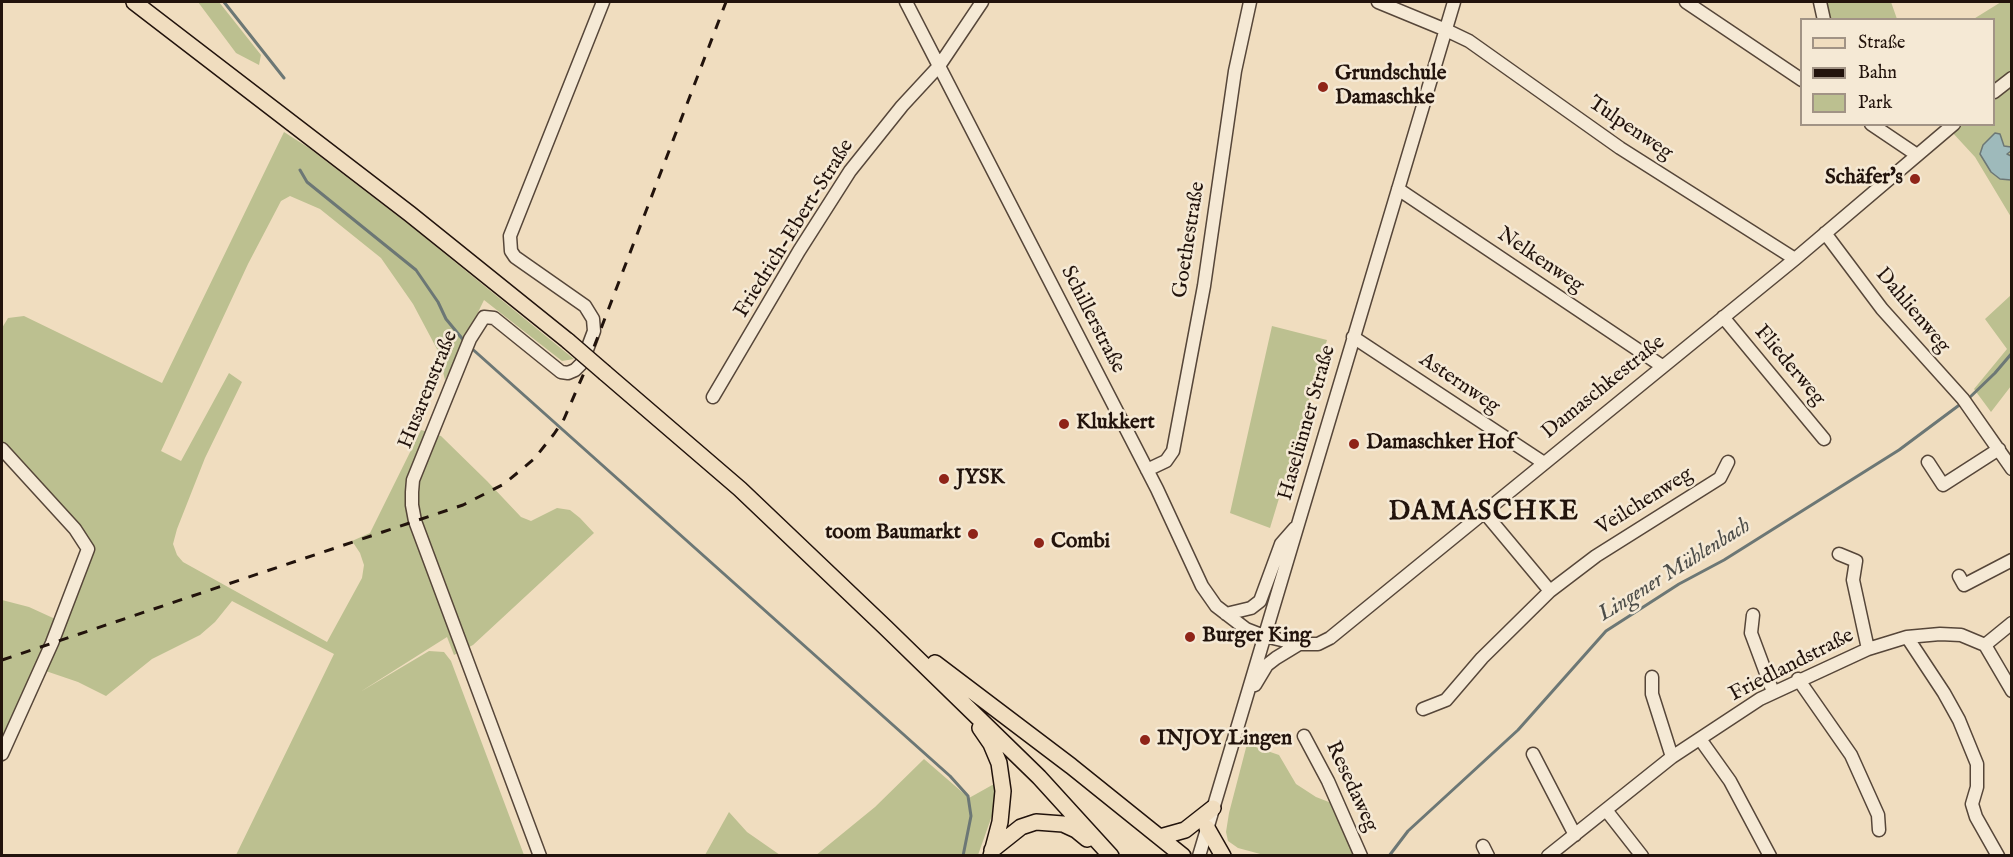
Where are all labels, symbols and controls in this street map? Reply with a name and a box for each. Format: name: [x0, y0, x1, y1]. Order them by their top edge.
legend: [1800, 18, 1995, 126]
text: Straße: [1858, 32, 1905, 55]
place label: Grundschule Damaschke: [1335, 62, 1446, 112]
text: Bahn: [1858, 62, 1897, 85]
marker: Grundschule Damaschke: [1316, 80, 1330, 94]
street label: Tulpenweg: [1583, 91, 1677, 167]
text: Park: [1858, 92, 1892, 115]
street label: Friedrich-Ebert-Straße: [730, 135, 860, 323]
place label: Schäfer's: [1825, 166, 1903, 192]
marker: Schäfer's: [1908, 172, 1922, 186]
street label: Goethestraße: [1168, 180, 1212, 300]
street label: Nelkenweg: [1492, 223, 1588, 299]
street label: Schillerstraße: [1054, 262, 1130, 378]
street label: Dahlienweg: [1869, 263, 1955, 359]
street label: Fliederweg: [1748, 321, 1830, 411]
street label: Husarenstraße: [394, 327, 464, 453]
street label: Damaschkestraße: [1537, 331, 1671, 445]
street label: Haselünner Straße: [1274, 343, 1342, 503]
street label: Asternweg: [1414, 348, 1504, 420]
place label: Klukkert: [1076, 411, 1155, 437]
marker: Klukkert: [1057, 417, 1071, 431]
place label: Damaschker Hof: [1366, 431, 1514, 457]
marker: Damaschker Hof: [1347, 437, 1361, 451]
street label: Veilchenweg: [1592, 462, 1698, 542]
place label: JYSK: [956, 466, 1005, 492]
marker: JYSK: [937, 472, 951, 486]
district label: DAMASCHKE: [1388, 497, 1580, 529]
water label: Lingener Mühlenbach: [1594, 514, 1756, 628]
place label: toom Baumarkt: [825, 521, 961, 547]
marker: toom Baumarkt: [966, 527, 980, 541]
place label: Combi: [1051, 530, 1110, 556]
marker: Combi: [1032, 536, 1046, 550]
place label: Burger King: [1202, 624, 1311, 650]
street label: Friedlandstraße: [1726, 624, 1858, 708]
marker: Burger King: [1183, 630, 1197, 644]
place label: INJOY Lingen: [1157, 727, 1292, 753]
marker: INJOY Lingen: [1138, 733, 1152, 747]
street label: Resedaweg: [1319, 738, 1383, 836]

